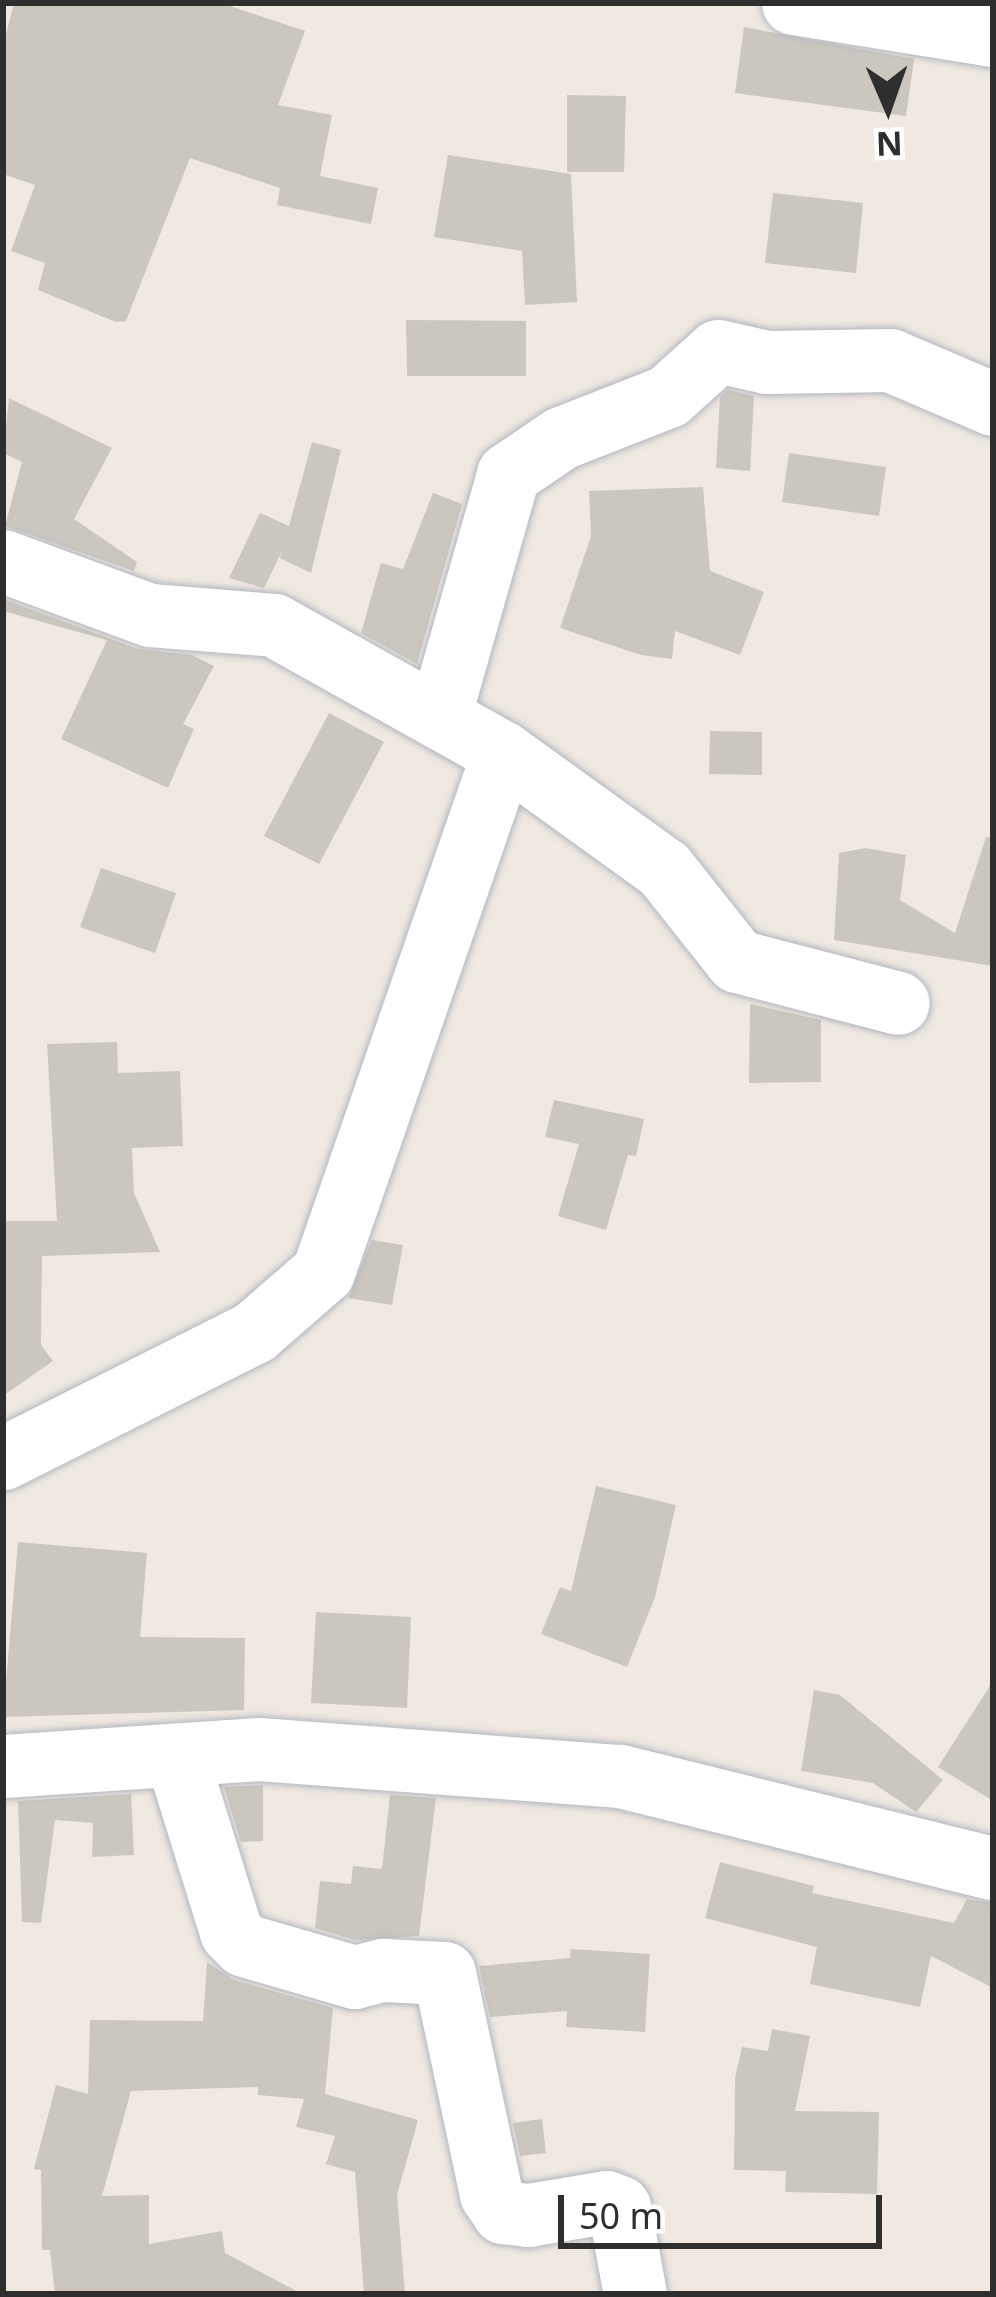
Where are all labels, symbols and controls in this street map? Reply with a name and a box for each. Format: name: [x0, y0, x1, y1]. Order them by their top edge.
north arrow: [828, 48, 948, 168]
text: N: [875, 122, 903, 167]
scale bar: [564, 2171, 888, 2245]
text: 50 m: [579, 2191, 663, 2240]

